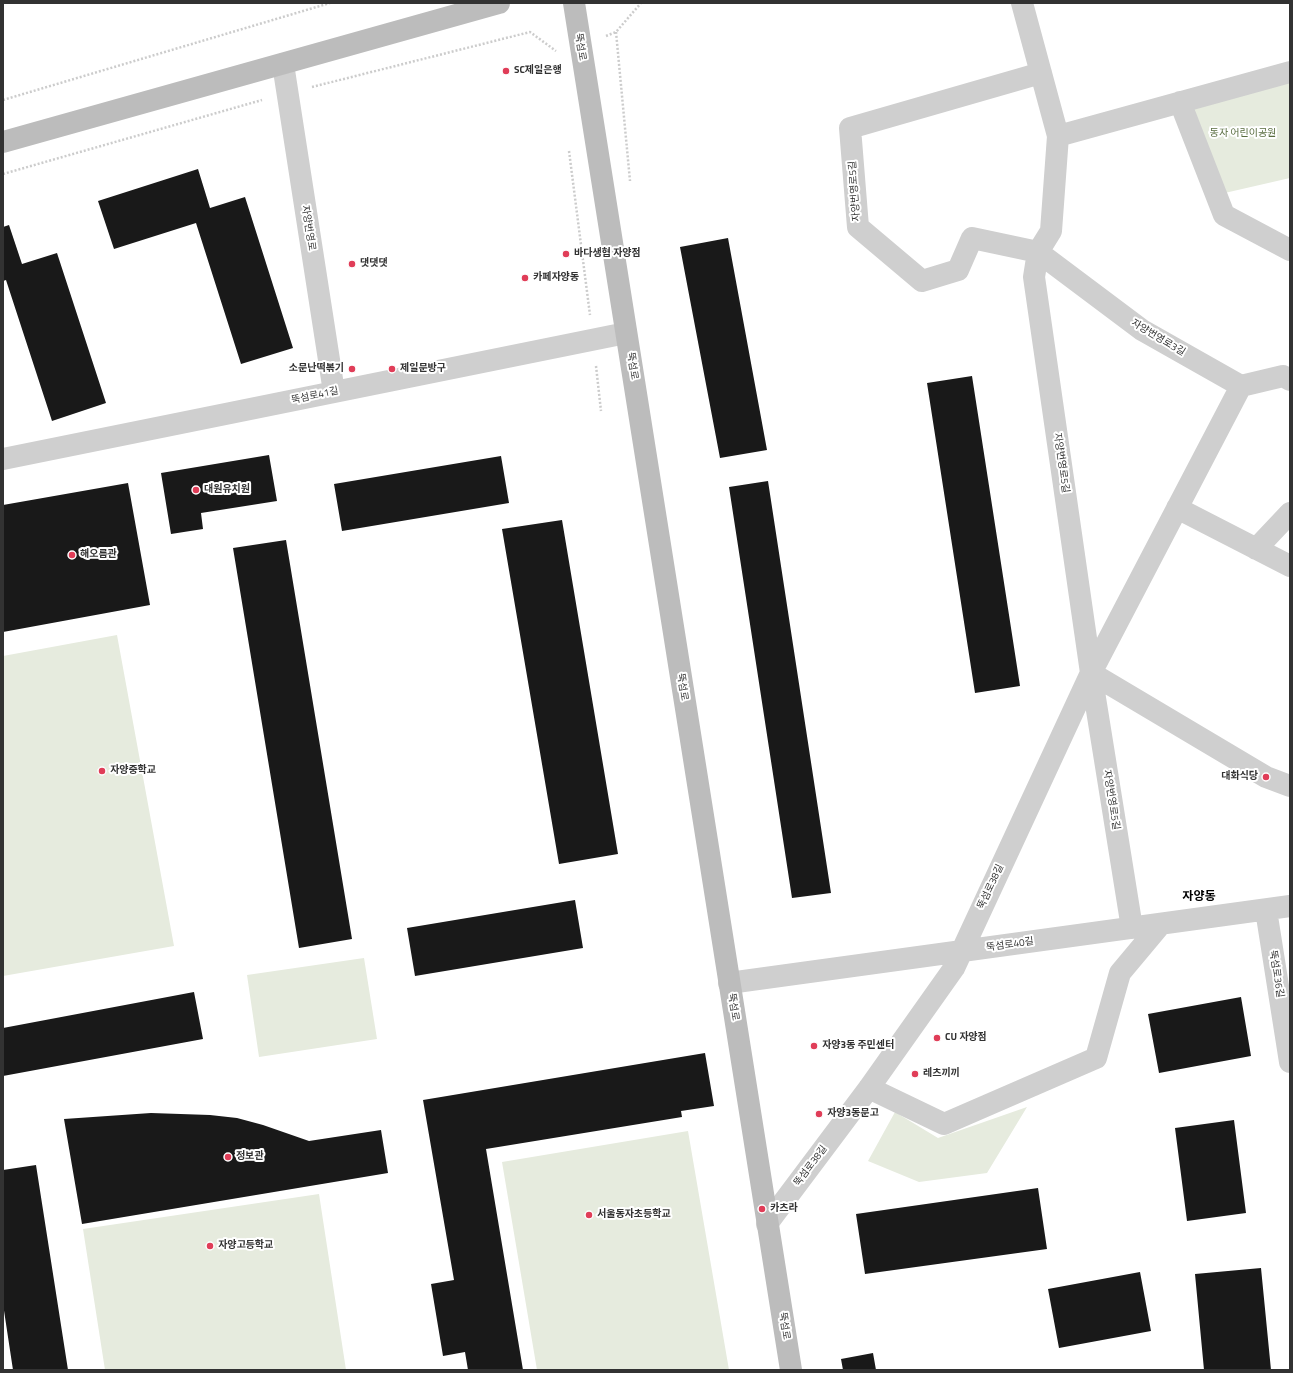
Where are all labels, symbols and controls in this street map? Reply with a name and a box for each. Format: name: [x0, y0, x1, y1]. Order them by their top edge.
street label: 뚝섬로: [572, 32, 588, 62]
place label: SC제일은행: [514, 65, 562, 77]
marker: SC제일은행: [501, 66, 511, 76]
park label: 동자 어린이공원: [1210, 128, 1276, 140]
street label: 자양번영로5길: [847, 160, 863, 222]
street label: 자양번영로: [298, 204, 318, 252]
place label: 바다생협 자양점: [574, 248, 641, 260]
marker: 바다생협 자양점: [561, 249, 571, 259]
place label: 댓댓댓: [360, 258, 388, 270]
marker: 댓댓댓: [347, 259, 357, 269]
place label: 카페자양동: [533, 272, 579, 284]
marker: 카페자양동: [520, 273, 530, 283]
street label: 자양번영로3길: [1129, 317, 1187, 359]
street label: 뚝섬로: [624, 351, 640, 381]
place label: 소문난떡볶기: [289, 363, 344, 375]
place label: 제일문방구: [400, 363, 446, 375]
marker: 소문난떡볶기: [347, 364, 357, 374]
marker: 제일문방구: [387, 364, 397, 374]
street label: 뚝섬로41길: [290, 385, 340, 407]
street label: 자양번영로5길: [1051, 432, 1071, 494]
place label: 대원유치원: [204, 484, 250, 496]
marker: 대원유치원: [191, 485, 201, 495]
place label: 해오름관: [80, 549, 117, 561]
marker: 해오름관: [67, 550, 77, 560]
street label: 뚝섬로: [674, 672, 690, 702]
place label: 자양중학교: [110, 765, 156, 777]
marker: 자양중학교: [97, 766, 107, 776]
street label: 자양번영로5길: [1100, 769, 1122, 831]
place label: 대화식당: [1221, 771, 1258, 783]
marker: 대화식당: [1261, 772, 1271, 782]
street label: 뚝섬로38길: [975, 863, 1007, 911]
district label: 자양동: [1182, 890, 1216, 904]
street label: 뚝섬로40길: [985, 936, 1035, 954]
street label: 뚝섬로36길: [1266, 949, 1286, 999]
street label: 뚝섬로: [725, 992, 741, 1022]
place label: CU 자양점: [945, 1032, 987, 1044]
marker: CU 자양점: [932, 1033, 942, 1043]
place label: 자양3동 주민센터: [822, 1040, 894, 1052]
marker: 자양3동 주민센터: [809, 1041, 819, 1051]
place label: 레츠끼끼: [923, 1068, 960, 1080]
marker: 레츠끼끼: [910, 1069, 920, 1079]
place label: 자양3동문고: [827, 1108, 879, 1120]
marker: 자양3동문고: [814, 1109, 824, 1119]
street label: 뚝섬로38길: [792, 1143, 830, 1189]
place label: 정보관: [236, 1151, 264, 1163]
marker: 정보관: [223, 1152, 233, 1162]
place label: 카츠라: [770, 1203, 798, 1215]
marker: 카츠라: [757, 1204, 767, 1214]
place label: 서울동자초등학교: [597, 1209, 671, 1221]
marker: 서울동자초등학교: [584, 1210, 594, 1220]
place label: 자양고등학교: [218, 1240, 273, 1252]
marker: 자양고등학교: [205, 1241, 215, 1251]
street label: 뚝섬로: [776, 1311, 792, 1341]

